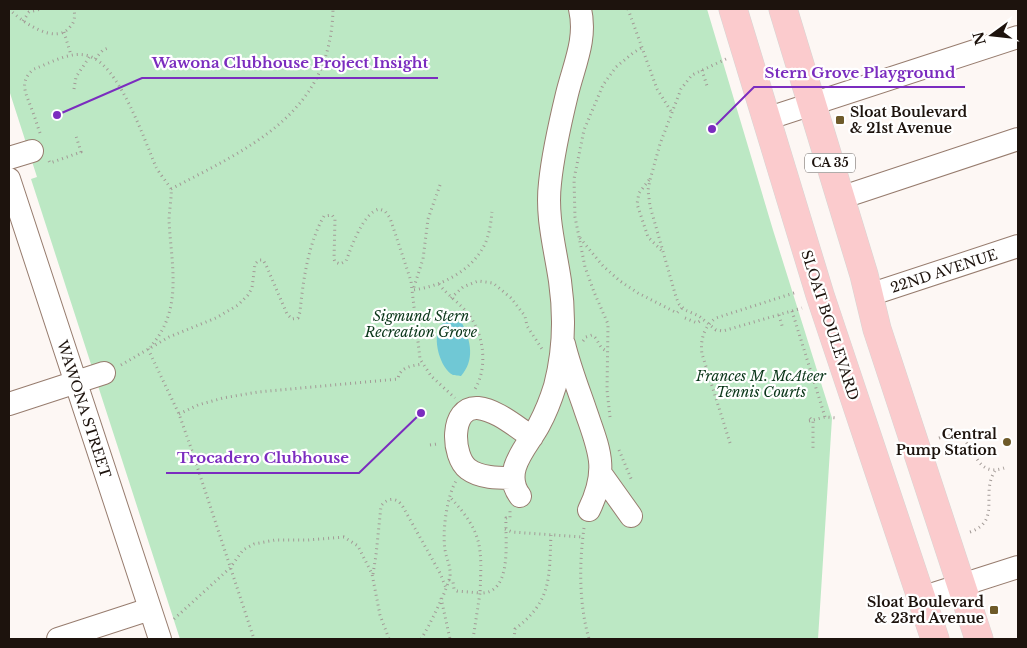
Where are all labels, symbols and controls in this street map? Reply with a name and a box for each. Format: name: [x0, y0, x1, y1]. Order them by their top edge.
north arrow: [967, 10, 1017, 60]
text: N: [969, 30, 990, 47]
callout: Wawona Clubhouse Project Insight: [142, 48, 438, 78]
text: Wawona Clubhouse Project Insight: [151, 53, 429, 72]
callout: Stern Grove Playground: [754, 57, 965, 87]
text: Stern Grove Playground: [765, 63, 956, 82]
place label: Sloat Boulevard & 21st Avenue: [850, 103, 967, 137]
marker: Sloat Boulevard & 21st Avenue: [834, 114, 846, 126]
road number: CA 35: [805, 154, 855, 172]
street label: 22ND AVENUE: [888, 245, 1000, 297]
street label: SLOAT BOULEVARD: [797, 248, 863, 402]
park label: Sigmund Stern Recreation Grove: [364, 307, 478, 341]
street label: WAWONA STREET: [53, 337, 115, 480]
park label: Frances M. McAteer Tennis Courts: [695, 367, 827, 401]
place label: Central Pump Station: [896, 425, 997, 459]
marker: Central Pump Station: [1001, 436, 1013, 448]
callout: Trocadero Clubhouse: [166, 443, 359, 473]
text: Trocadero Clubhouse: [177, 448, 349, 467]
place label: Sloat Boulevard & 23rd Avenue: [867, 593, 984, 627]
marker: Sloat Boulevard & 23rd Avenue: [988, 604, 1000, 616]

